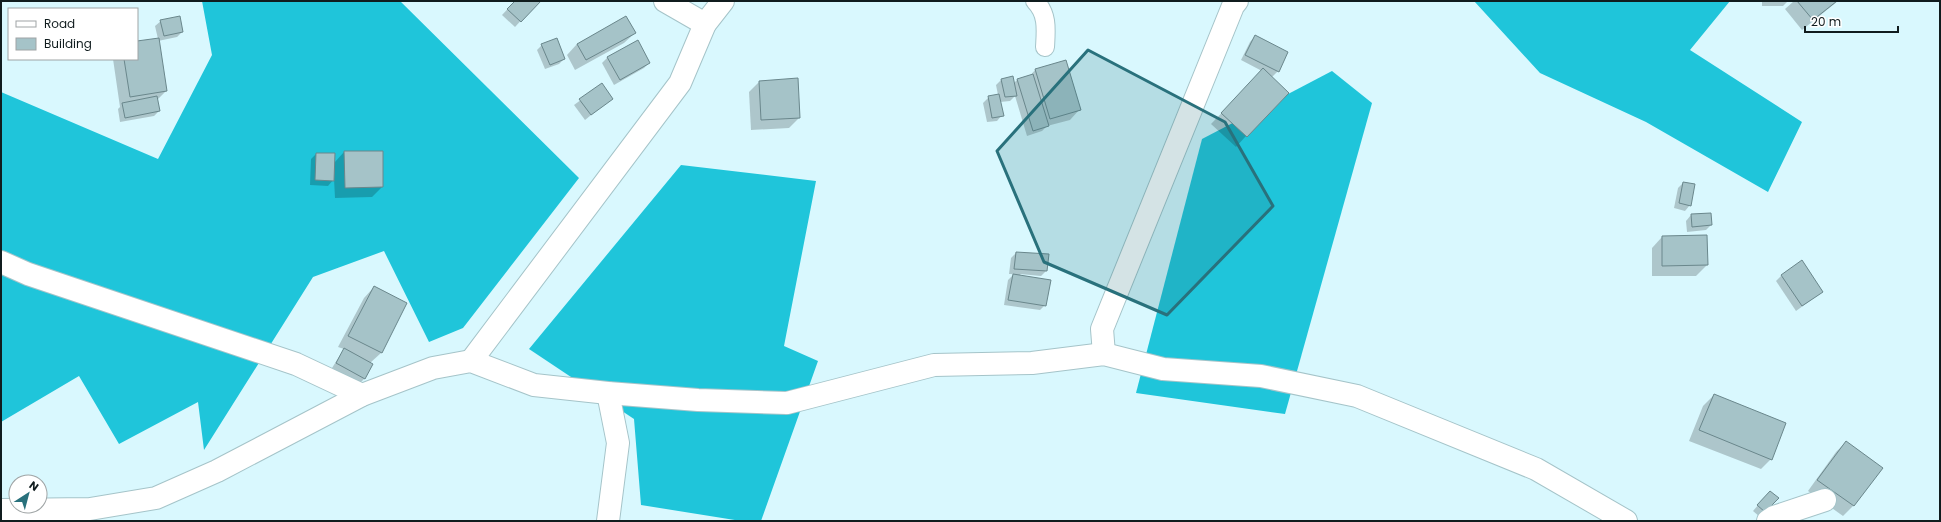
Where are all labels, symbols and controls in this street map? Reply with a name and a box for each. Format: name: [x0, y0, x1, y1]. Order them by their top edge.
legend: [8, 8, 138, 60]
scale bar: [1805, 8, 1898, 34]
text: 20 m: [1811, 13, 1841, 30]
text: Road: [44, 15, 75, 32]
text: Building: [44, 35, 92, 52]
north arrow: [8, 474, 48, 514]
text: N: [26, 477, 42, 495]

